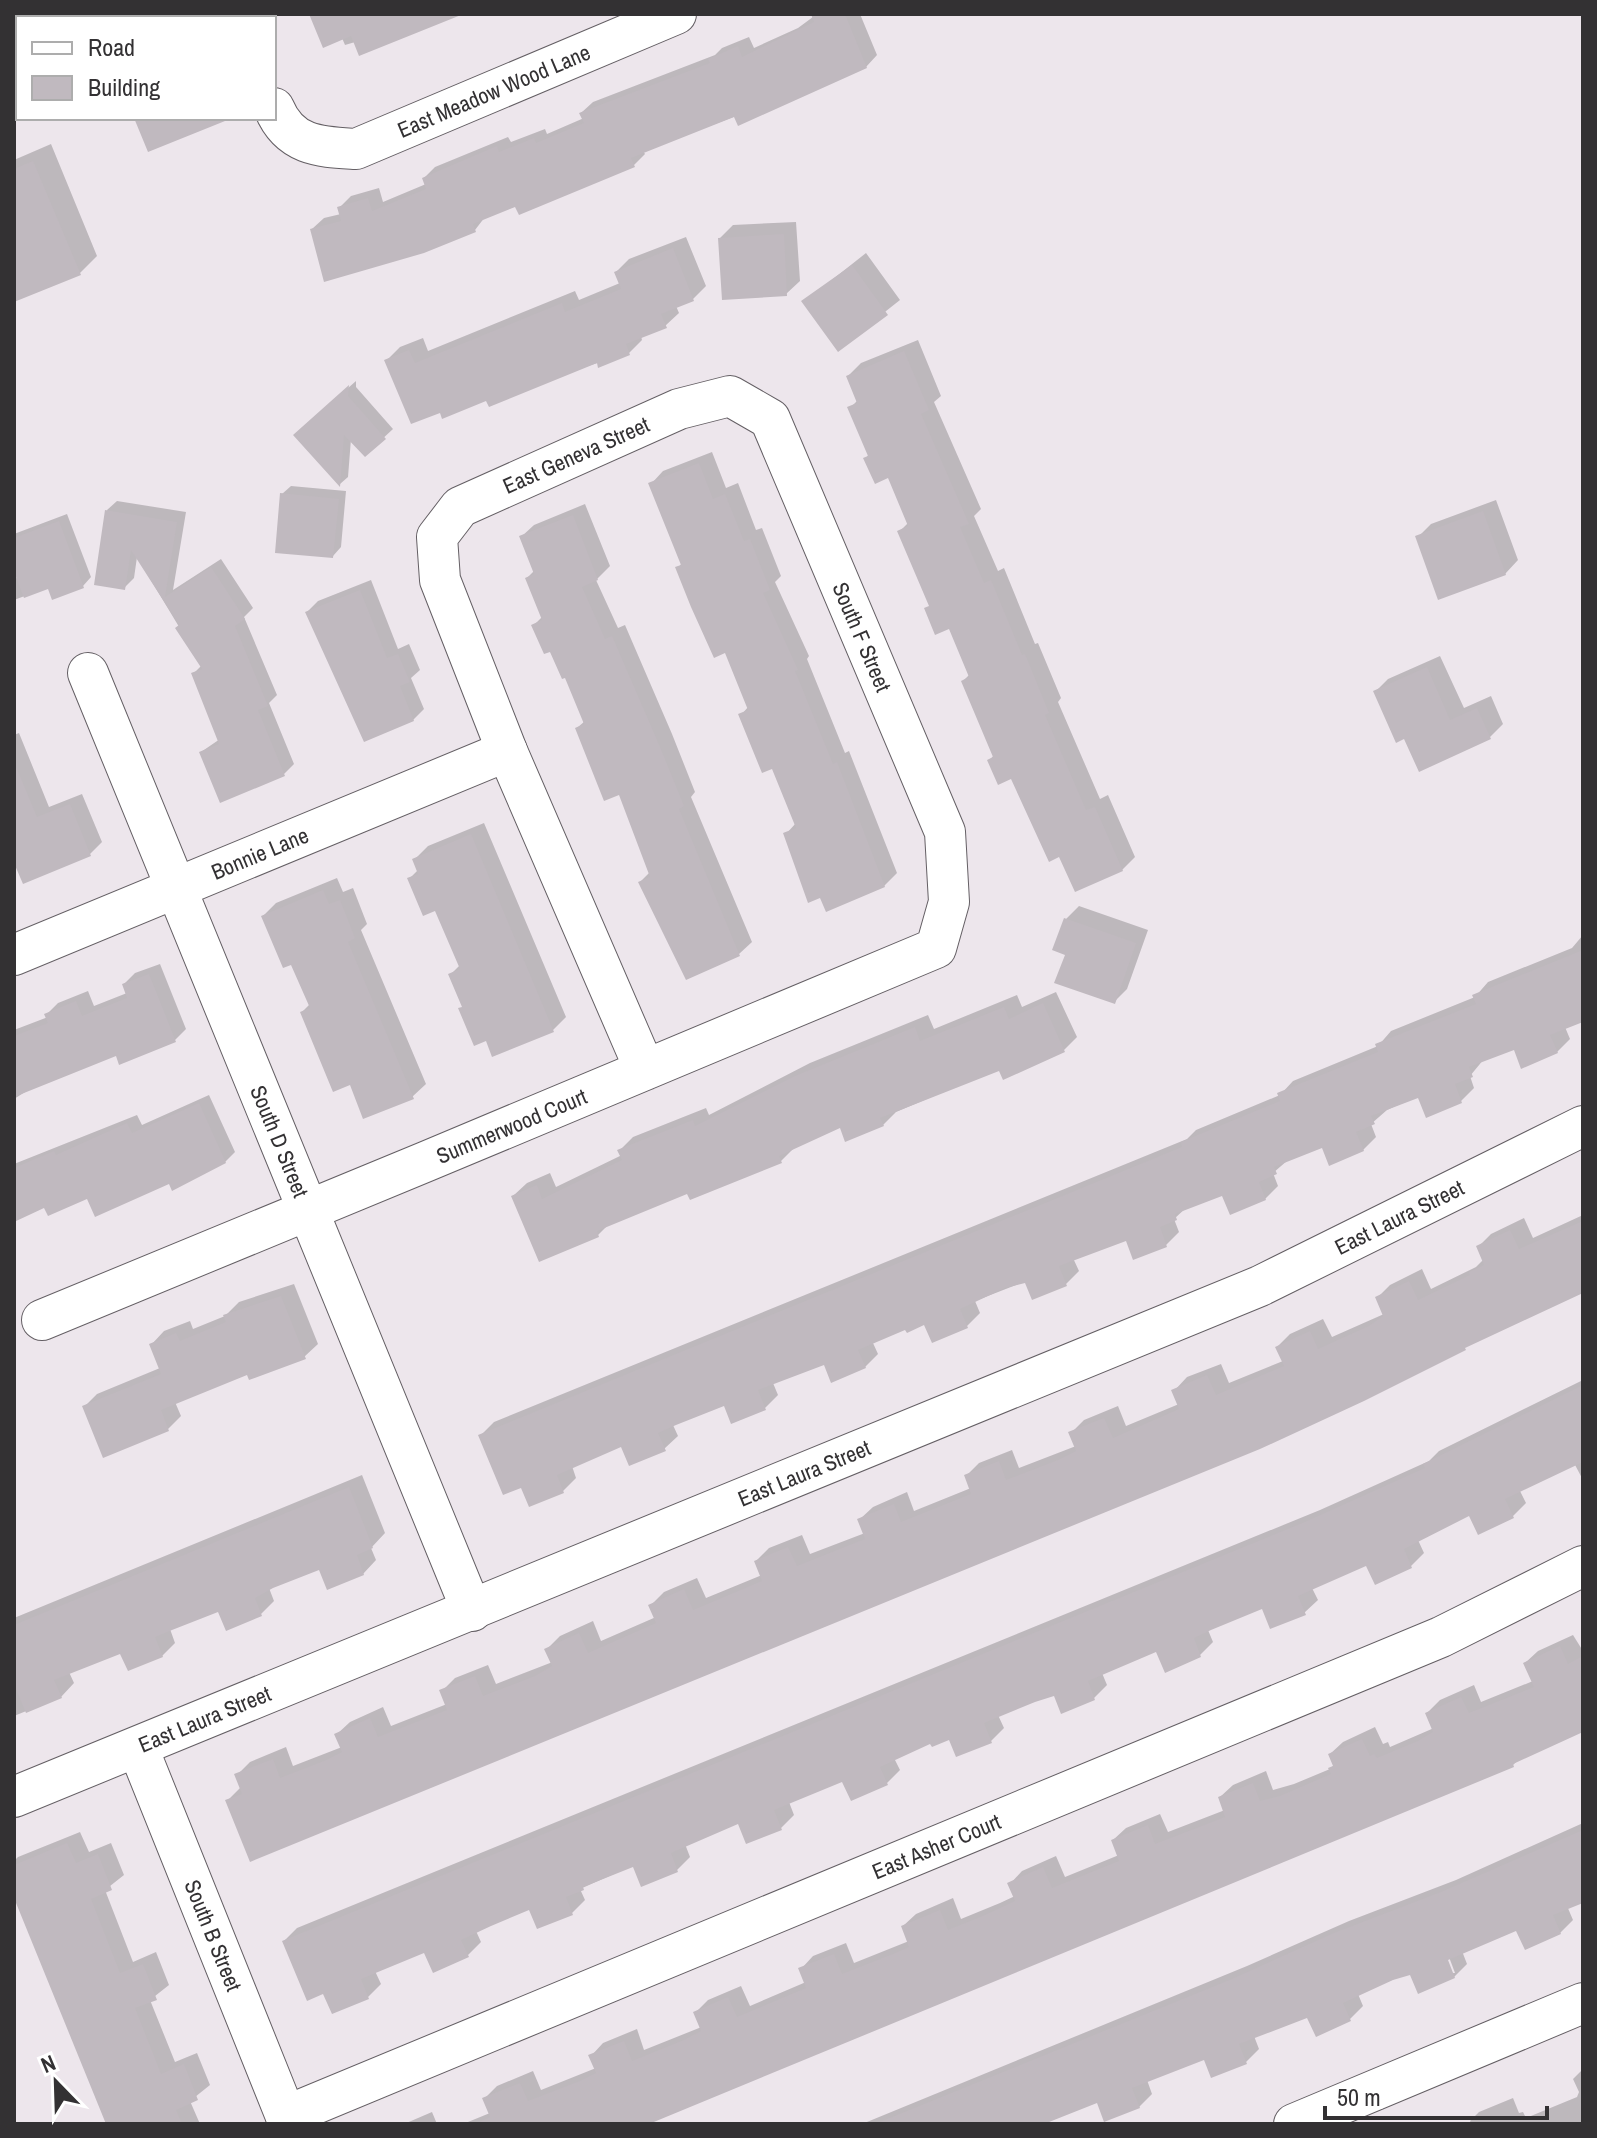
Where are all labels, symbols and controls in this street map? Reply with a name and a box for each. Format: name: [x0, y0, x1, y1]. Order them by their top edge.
legend: [16, 16, 276, 120]
text: Road: [88, 31, 135, 63]
street label: East Meadow Wood Lane: [393, 37, 595, 145]
text: Building: [88, 71, 160, 103]
street label: East Geneva Street: [498, 409, 654, 501]
street label: South F Street: [825, 578, 899, 696]
street label: Bonnie Lane: [207, 820, 313, 887]
street label: South D Street: [243, 1081, 316, 1202]
street label: Summerwood Court: [432, 1081, 591, 1171]
street label: East Laura Street: [1329, 1172, 1469, 1262]
street label: East Laura Street: [733, 1432, 875, 1514]
street label: East Laura Street: [134, 1678, 275, 1759]
street label: East Asher Court: [867, 1806, 1005, 1886]
street label: South B Street: [177, 1875, 249, 1996]
north arrow: [16, 2042, 96, 2122]
text: N: [36, 2047, 60, 2080]
scale bar: [1325, 2070, 1547, 2120]
text: 50 m: [1337, 2081, 1381, 2113]

